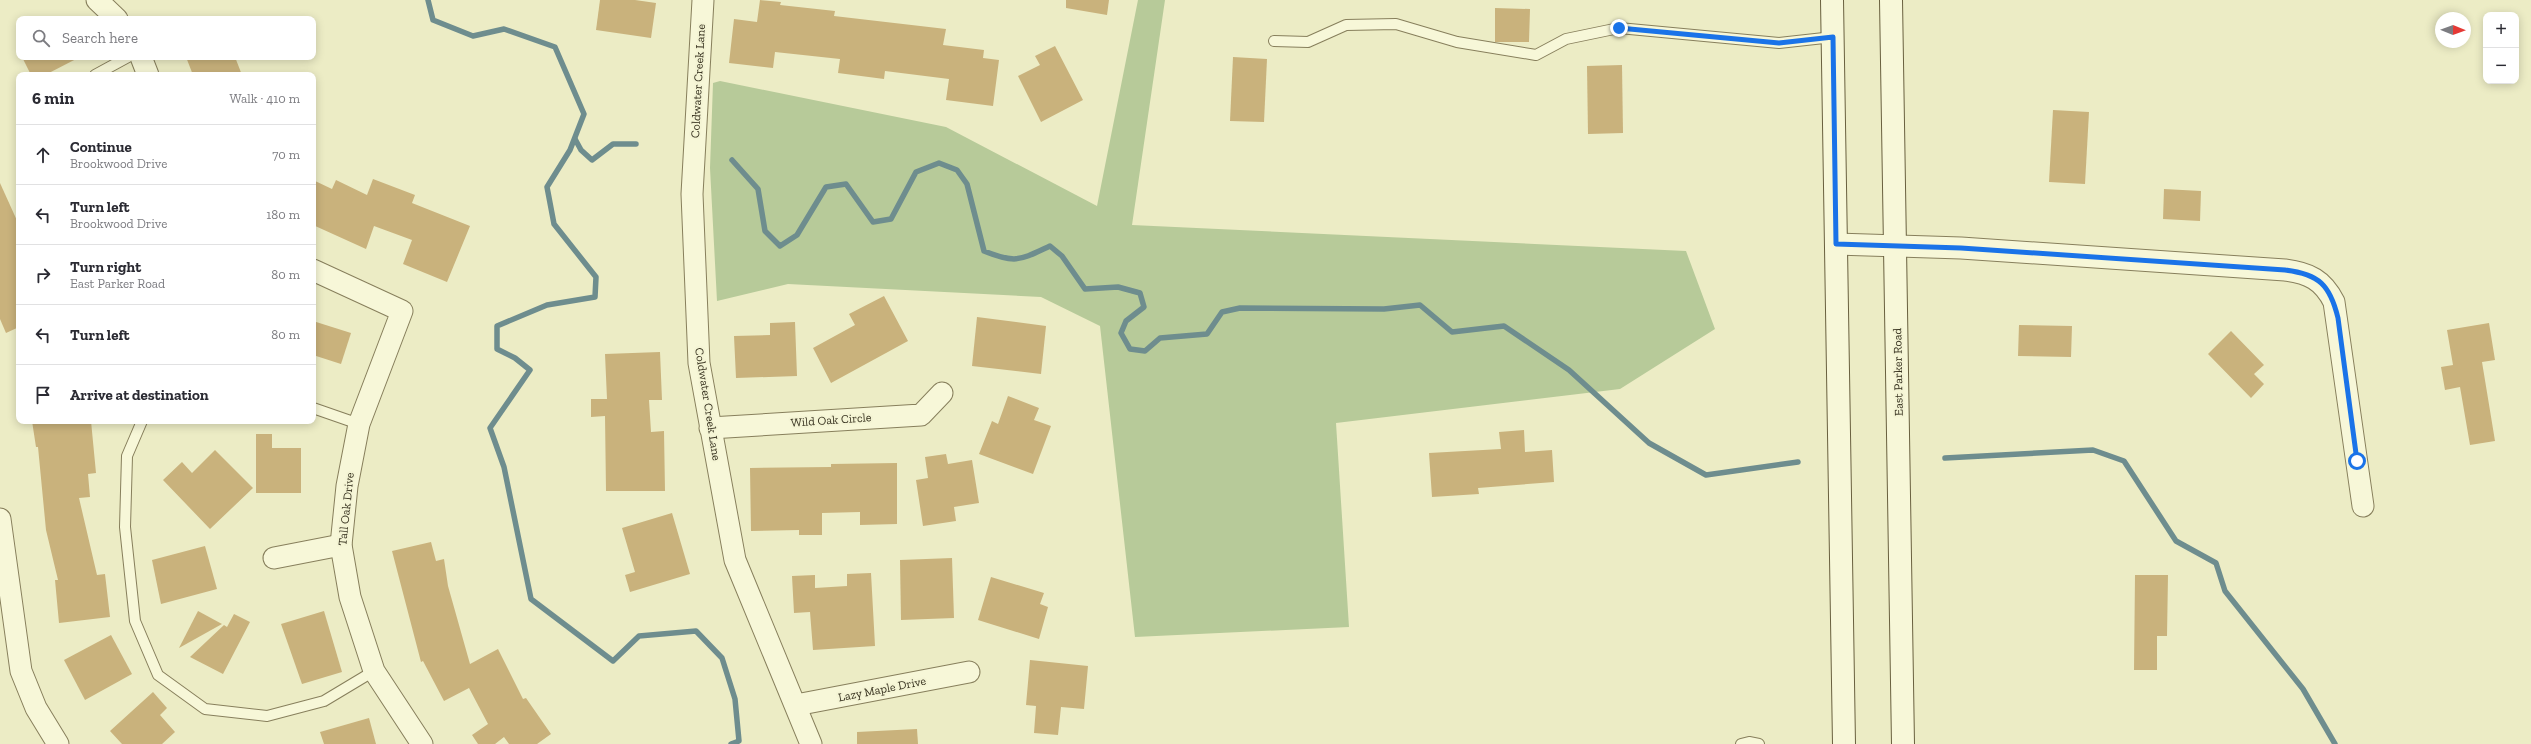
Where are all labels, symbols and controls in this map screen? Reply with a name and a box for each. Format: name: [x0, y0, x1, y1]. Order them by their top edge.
north arrow: [2435, 12, 2471, 48]
map controls: [2483, 12, 2519, 84]
button: +: [2483, 12, 2519, 48]
search box: [16, 16, 316, 60]
route end: [1610, 19, 1628, 37]
street label: Coldwater Creek Lane: [688, 23, 708, 138]
icon: search: [30, 27, 52, 49]
text: Search here: [62, 29, 138, 47]
button: −: [2483, 48, 2519, 84]
text: 6 min: [32, 88, 74, 108]
text: Walk · 410 m: [230, 91, 300, 106]
text: Continue: [70, 138, 132, 156]
icon: ahead: [32, 144, 54, 166]
text: 70 m: [272, 147, 300, 162]
text: Brookwood Drive: [70, 156, 167, 171]
text: Turn left: [70, 198, 130, 216]
icon: left: [32, 204, 54, 226]
text: 180 m: [266, 207, 300, 222]
text: Brookwood Drive: [70, 216, 167, 231]
text: Turn right: [70, 258, 141, 276]
icon: right: [32, 264, 54, 286]
text: 80 m: [271, 267, 300, 282]
text: East Parker Road: [70, 276, 165, 291]
icon: left: [32, 324, 54, 346]
text: Turn left: [70, 326, 130, 344]
text: 80 m: [271, 327, 300, 342]
street label: East Parker Road: [1890, 328, 1906, 416]
street label: Coldwater Creek Lane: [692, 347, 724, 462]
icon: arrive: [32, 384, 54, 406]
text: Arrive at destination: [70, 386, 209, 404]
street label: Wild Oak Circle: [790, 410, 872, 430]
route start: [2348, 452, 2366, 470]
street label: Tall Oak Drive: [335, 471, 357, 546]
street label: Lazy Maple Drive: [837, 674, 927, 704]

